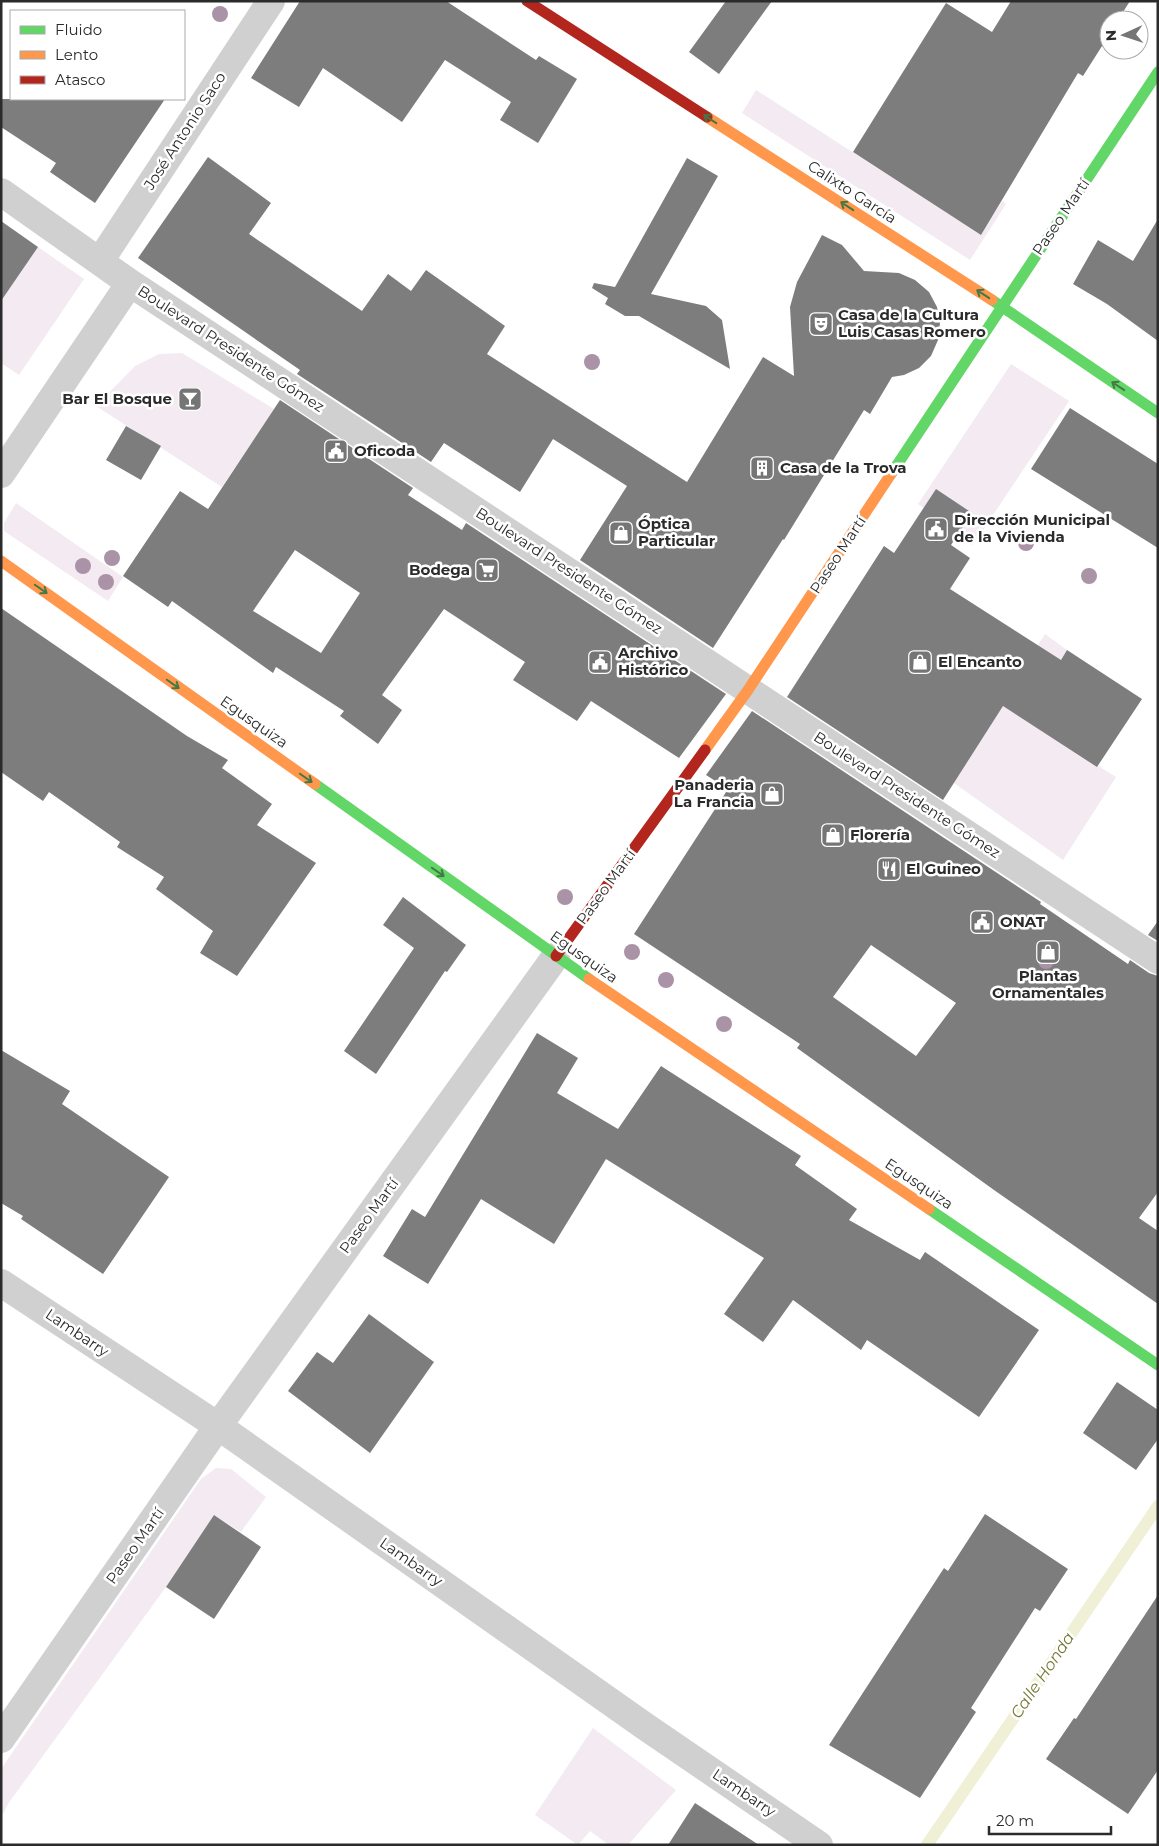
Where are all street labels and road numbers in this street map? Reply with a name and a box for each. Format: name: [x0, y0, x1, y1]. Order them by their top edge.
street label: José Antonio Saco: [139, 68, 230, 194]
street label: Calixto García: [804, 156, 900, 227]
street label: Paseo Martí: [1028, 174, 1094, 259]
street label: Boulevard Presidente Gómez: [134, 281, 328, 416]
street label: Boulevard Presidente Gómez: [472, 503, 666, 638]
street label: Paseo Martí: [805, 512, 870, 597]
street label: Egusquiza: [217, 691, 292, 752]
street label: Boulevard Presidente Gómez: [810, 727, 1004, 862]
street label: Paseo Martí: [572, 844, 640, 928]
street label: Egusquiza: [547, 926, 622, 987]
street label: Egusquiza: [881, 1154, 957, 1213]
street label: Paseo Martí: [335, 1173, 403, 1257]
street label: Lambarry: [42, 1304, 113, 1361]
street label: Paseo Martí: [101, 1503, 168, 1587]
street label: Lambarry: [376, 1533, 447, 1591]
street label: Lambarry: [709, 1764, 780, 1821]

